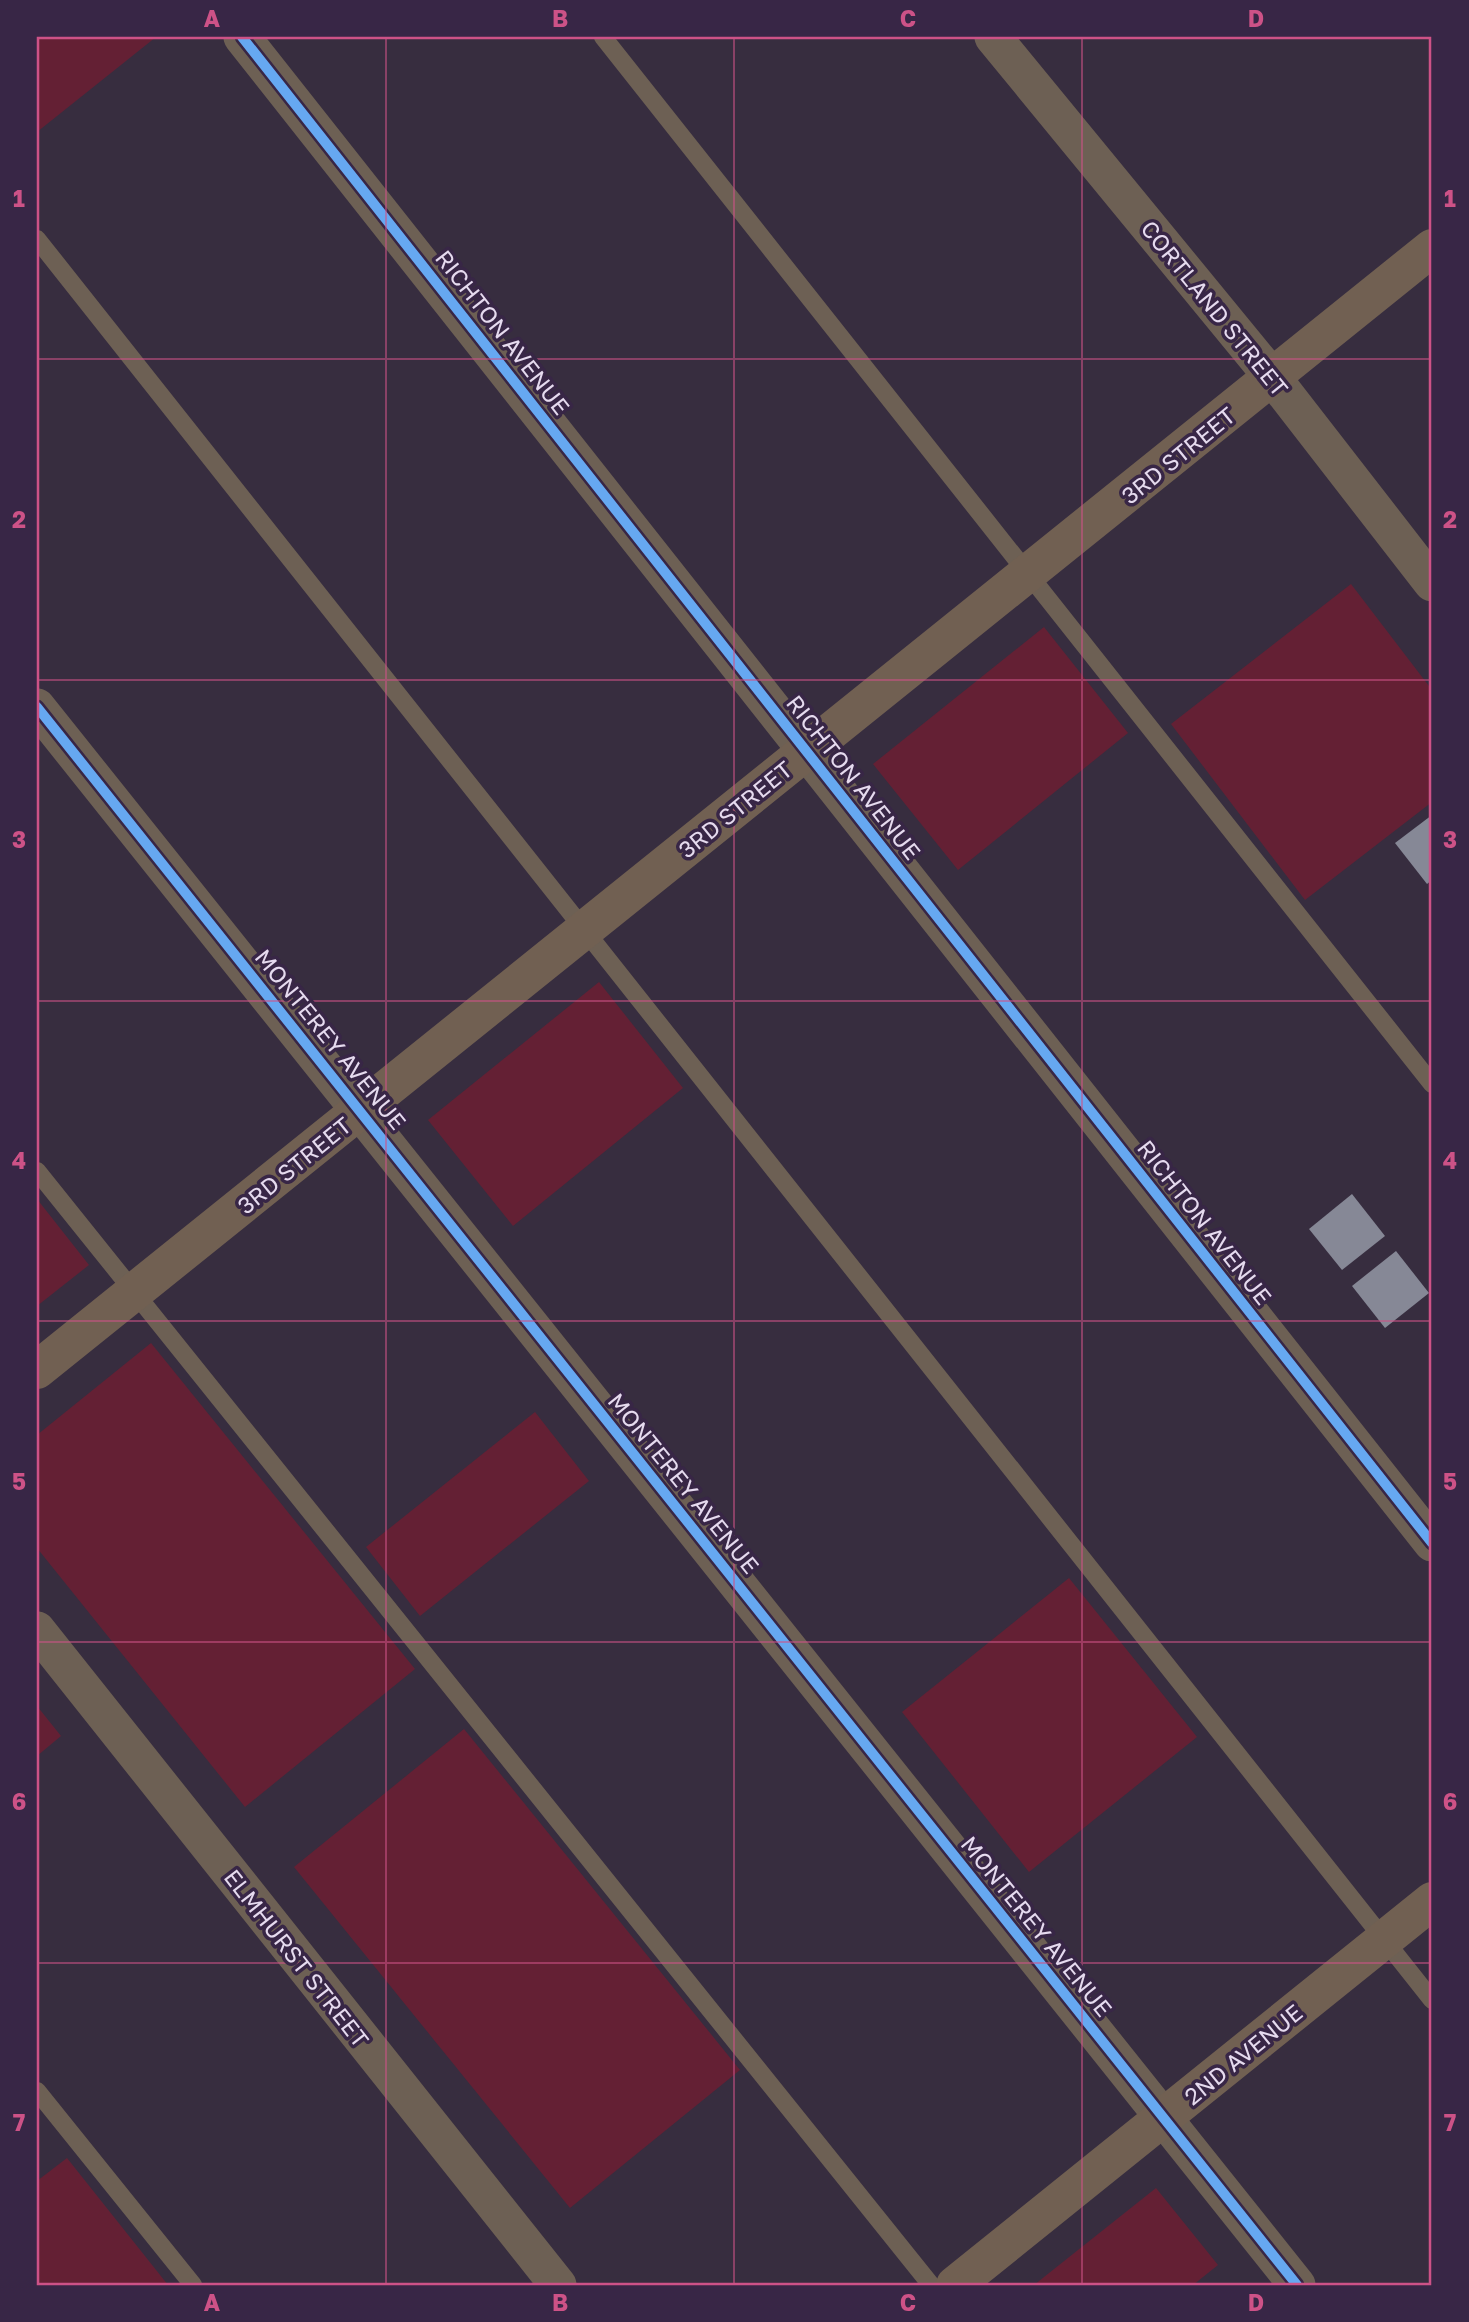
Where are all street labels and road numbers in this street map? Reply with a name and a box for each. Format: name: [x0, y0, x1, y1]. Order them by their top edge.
street label: CORTLAND STREET: [1136, 215, 1294, 401]
street label: RICHTON AVENUE: [430, 244, 576, 420]
street label: 3RD STREET: [1116, 401, 1240, 509]
street label: RICHTON AVENUE: [781, 689, 927, 865]
street label: 3RD STREET: [673, 755, 797, 863]
street label: MONTEREY AVENUE: [250, 943, 412, 1135]
street label: 3RD STREET: [232, 1111, 356, 1219]
street label: RICHTON AVENUE: [1132, 1134, 1278, 1310]
street label: MONTEREY AVENUE: [603, 1387, 765, 1579]
street label: MONTEREY AVENUE: [956, 1830, 1118, 2022]
street label: ELMHURST STREET: [219, 1863, 375, 2053]
street label: 2ND AVENUE: [1178, 1998, 1308, 2110]

